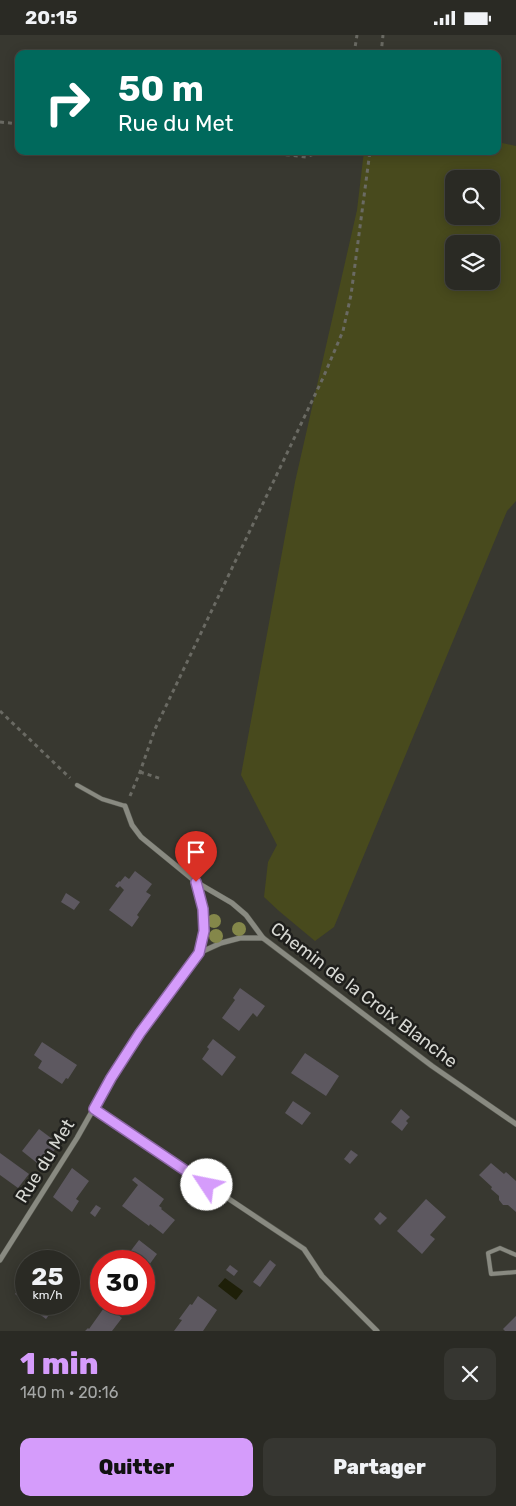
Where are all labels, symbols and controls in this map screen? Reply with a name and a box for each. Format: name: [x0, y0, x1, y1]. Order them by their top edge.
text: 20:15: [25, 6, 78, 29]
text: 50 m: [118, 68, 204, 110]
icon: right: [35, 70, 100, 135]
text: Rue du Met: [118, 110, 233, 137]
map controls: [445, 170, 500, 290]
button: search: [445, 170, 500, 225]
button: layers: [445, 235, 500, 290]
pin: [175, 831, 217, 882]
icon: arrive: [182, 838, 210, 866]
street label: Chemin de la Croix Blanche: [266, 918, 462, 1072]
street label: Rue du Met: [11, 1115, 79, 1207]
position arrow: [180, 1158, 232, 1210]
speed limit sign: 30: [90, 1250, 155, 1315]
text: 25: [31, 1262, 64, 1291]
text: km/h: [33, 1288, 62, 1302]
text: 1 min: [20, 1346, 98, 1382]
button: close: [444, 1348, 496, 1400]
text: 140 m · 20:16: [20, 1383, 118, 1402]
button: Quitter: [20, 1438, 253, 1496]
button: Partager: [263, 1438, 496, 1496]

